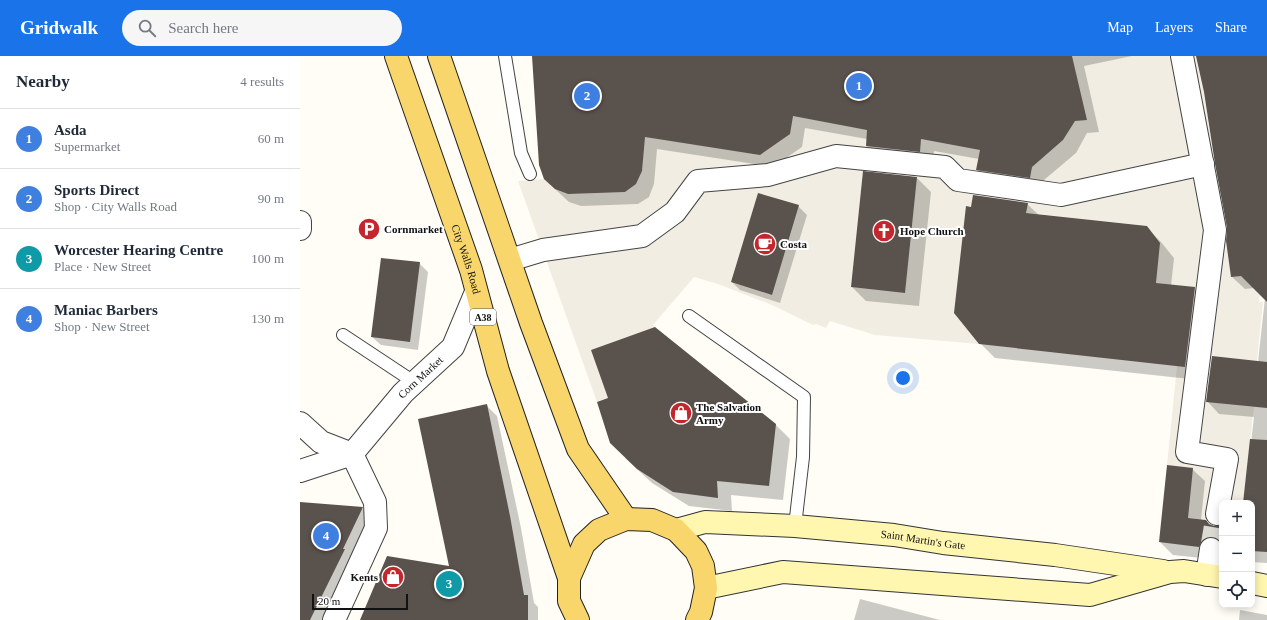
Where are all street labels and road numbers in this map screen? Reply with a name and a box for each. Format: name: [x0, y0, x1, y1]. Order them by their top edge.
street label: City Walls Road: [449, 223, 483, 296]
road number: A38: [470, 309, 496, 325]
street label: Corn Market: [395, 354, 445, 401]
street label: Saint Martin's Gate: [880, 528, 966, 551]

